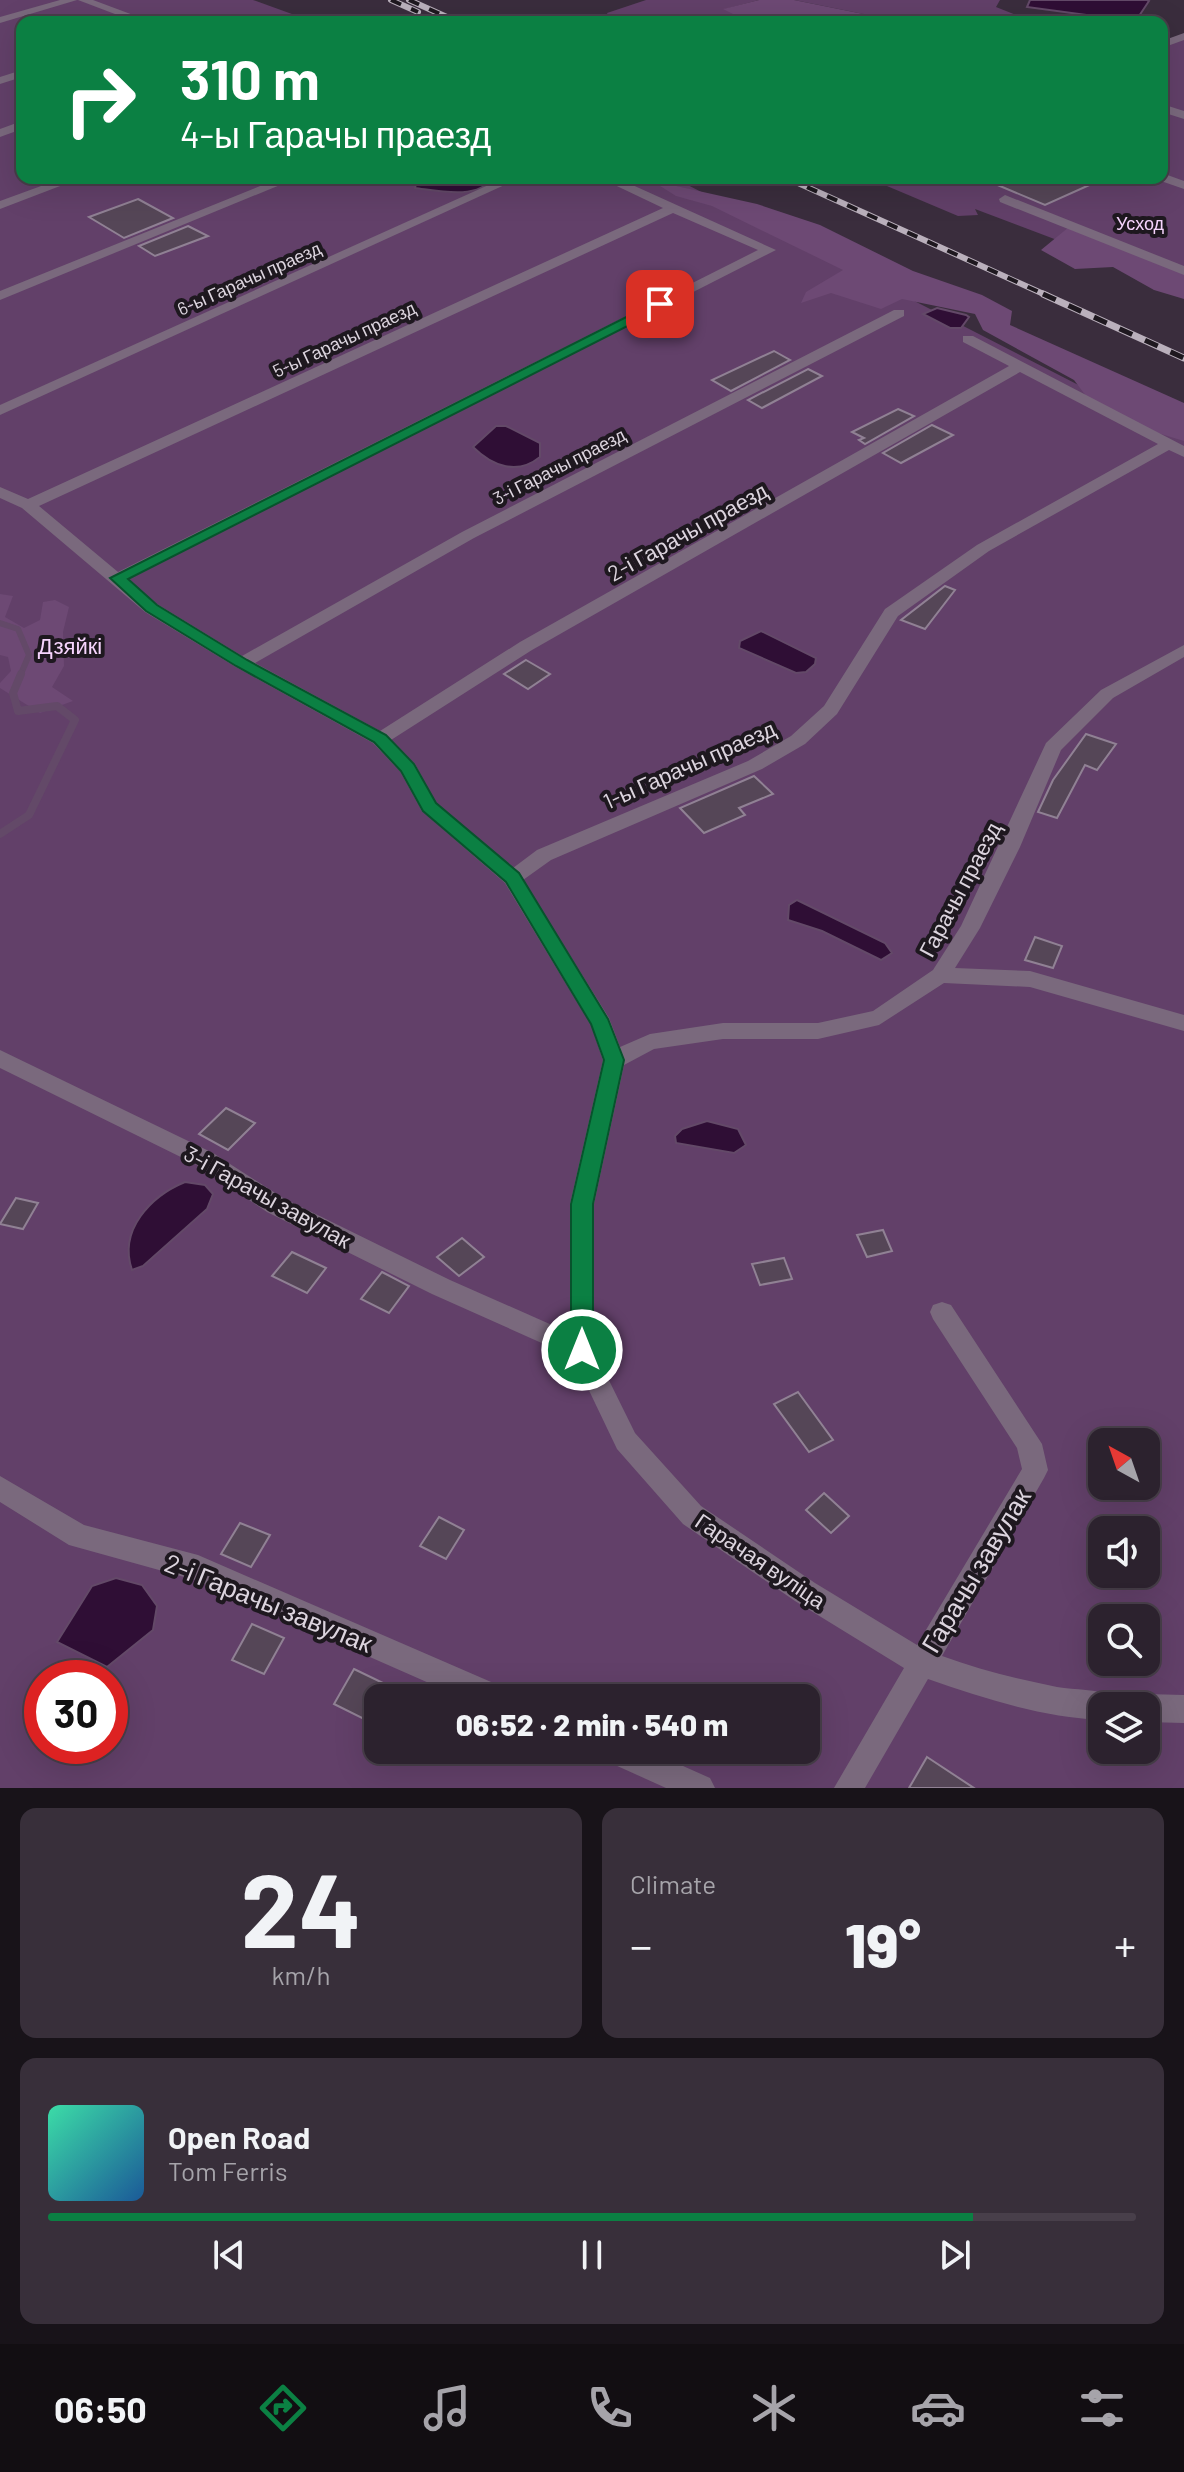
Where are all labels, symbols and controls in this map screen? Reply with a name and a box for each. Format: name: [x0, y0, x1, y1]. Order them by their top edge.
text: 310 m: [180, 44, 320, 111]
icon: right: [48, 48, 152, 152]
text: 4-ы Гарачы праезд: [180, 112, 491, 155]
park label: Усход: [1116, 212, 1165, 234]
street label: 6-ы Гарачы праезд: [174, 236, 325, 320]
pin: [626, 270, 694, 338]
icon: arrive: [638, 282, 682, 326]
street label: 5-ы Гарачы праезд: [269, 296, 419, 382]
street label: 3-і Гарачы праезд: [489, 423, 629, 509]
street label: 2-і Гарачы праезд: [602, 476, 772, 587]
park label: Дзяйкі: [38, 632, 102, 659]
street label: 1-ы Гарачы праезд: [599, 714, 780, 815]
street label: Гарачы праезд: [913, 817, 1006, 961]
street label: 3-і Гарачы завулак: [180, 1139, 356, 1254]
position arrow: [540, 1308, 624, 1392]
north arrow: [1088, 1428, 1160, 1500]
map controls: [1088, 1428, 1160, 1764]
street label: Гарачы завулак: [914, 1482, 1036, 1658]
street label: Гарачая вуліца: [690, 1507, 832, 1614]
button: sound: [1088, 1516, 1160, 1588]
street label: 2-і Гарачы завулак: [161, 1546, 378, 1658]
button: search: [1088, 1604, 1160, 1676]
speed limit sign: 30: [24, 1660, 128, 1764]
button: layers: [1088, 1692, 1160, 1764]
text: 06:52 · 2 min · 540 m: [456, 1706, 728, 1742]
text: 24: [240, 1844, 362, 1969]
text: Climate: [630, 1868, 716, 1899]
text: 19°: [845, 1908, 921, 1980]
text: −: [630, 1918, 652, 1971]
text: +: [1114, 1918, 1136, 1971]
text: km/h: [272, 1959, 330, 1990]
text: Open Road: [168, 2119, 310, 2155]
text: Tom Ferris: [168, 2155, 288, 2186]
icon: previous: [207, 2233, 251, 2277]
icon: pause: [570, 2233, 614, 2277]
icon: next: [933, 2233, 977, 2277]
icon: directions: [255, 2380, 311, 2436]
icon: music: [419, 2380, 475, 2436]
icon: phone: [582, 2380, 638, 2436]
icon: climate: [746, 2380, 802, 2436]
icon: car: [910, 2380, 966, 2436]
icon: filters: [1074, 2380, 1130, 2436]
text: 06:50: [54, 2387, 147, 2430]

